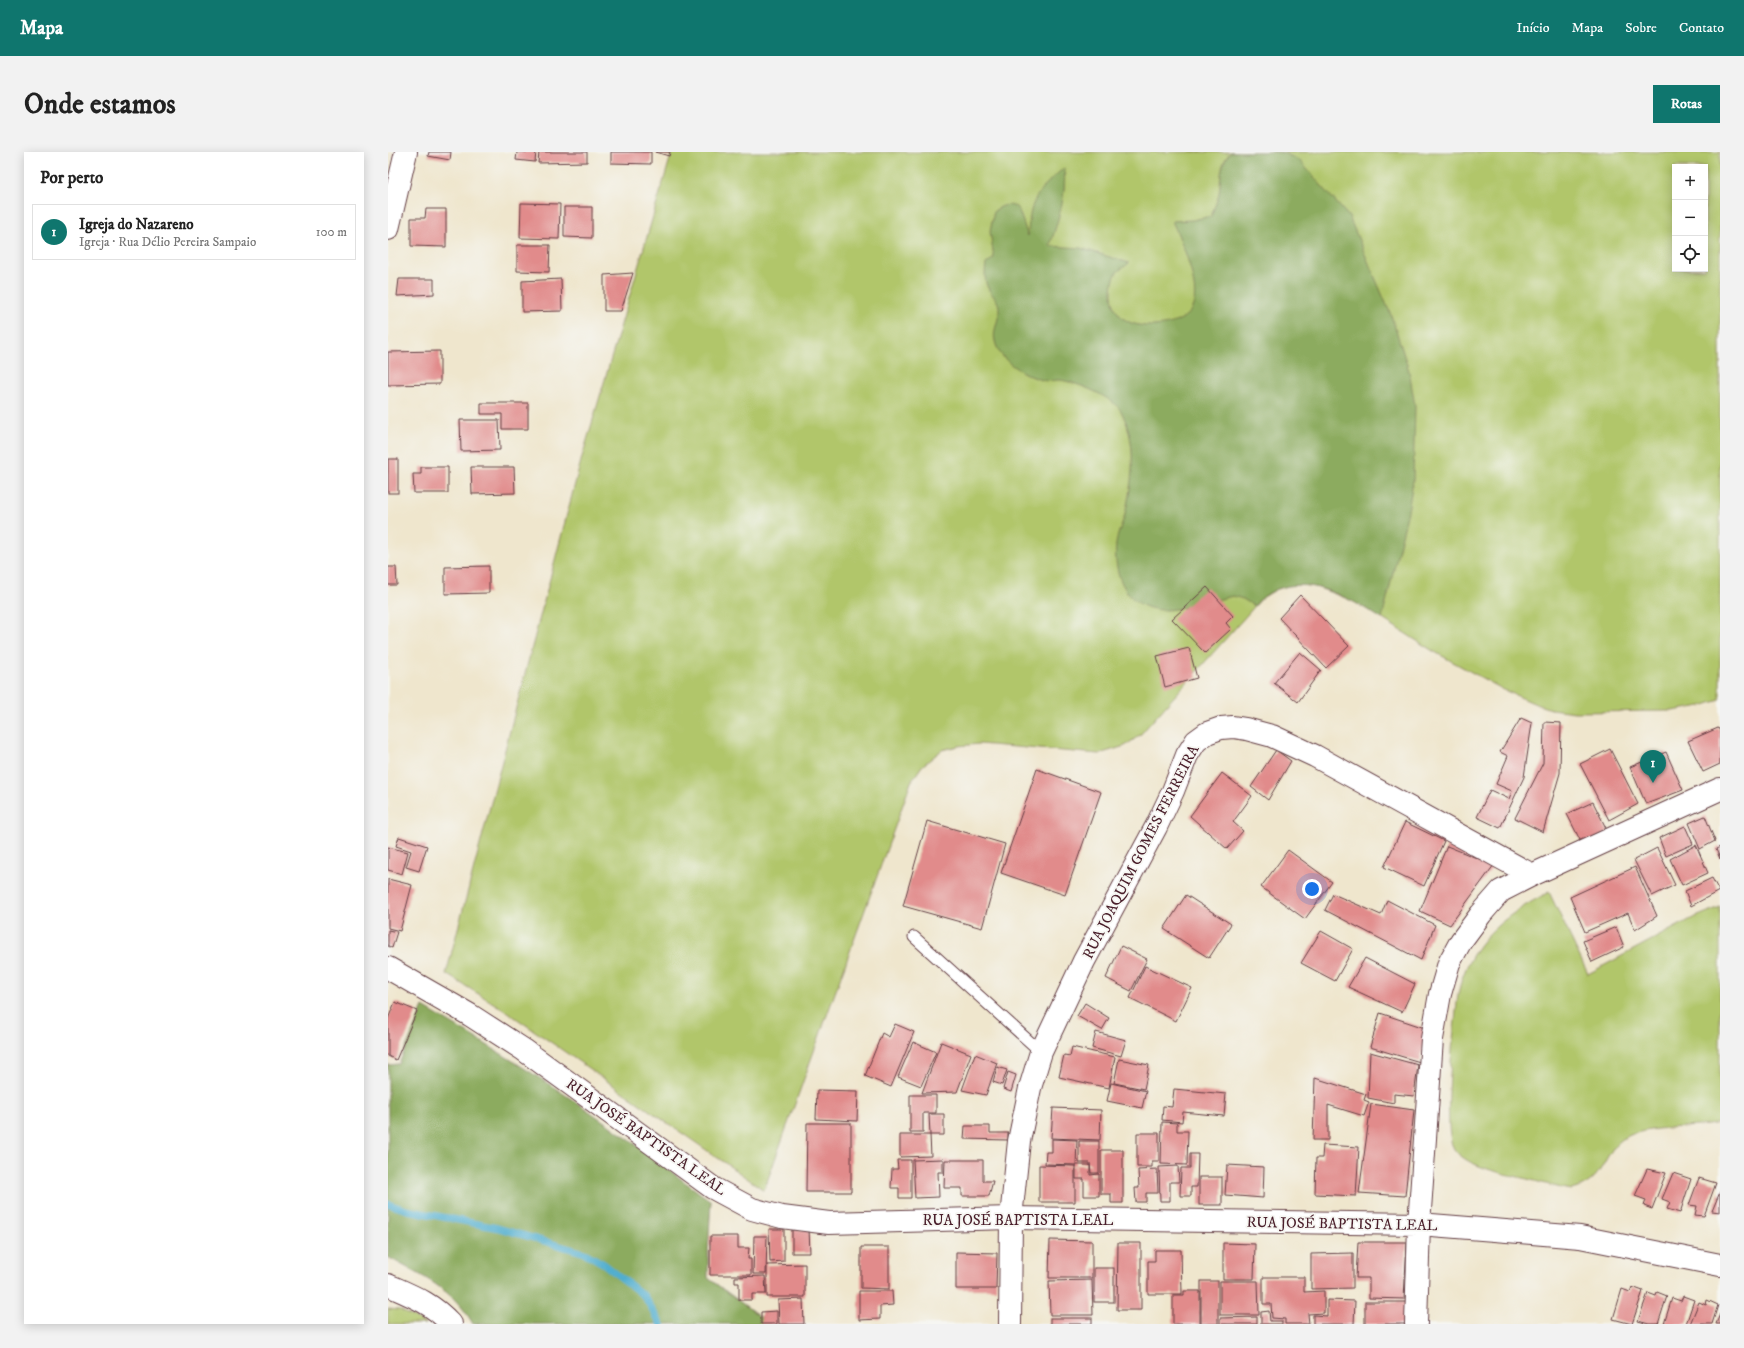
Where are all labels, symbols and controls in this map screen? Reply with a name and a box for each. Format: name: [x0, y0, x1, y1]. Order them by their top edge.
text: Mapa: [20, 17, 63, 40]
text: Início: [1516, 19, 1550, 37]
text: Mapa: [1572, 19, 1603, 37]
text: Sobre: [1625, 19, 1657, 37]
text: Contato: [1679, 19, 1724, 37]
button: Rotas: [1653, 85, 1720, 123]
text: Onde estamos: [24, 87, 176, 122]
map controls: [1672, 164, 1708, 272]
button: +: [1672, 164, 1708, 200]
text: Por perto: [40, 167, 103, 189]
button: −: [1672, 200, 1708, 236]
text: Igreja do Nazareno: [79, 215, 194, 234]
text: 1: [52, 224, 56, 240]
text: 100 m: [316, 224, 347, 240]
text: Igreja · Rua Délio Pereira Sampaio: [79, 234, 256, 250]
button: locate: [1672, 236, 1708, 272]
street label: RUA JOAQUIM GOMES FERREIRA: [1079, 741, 1204, 962]
pin: 1: [1640, 750, 1666, 783]
your location: [1302, 879, 1322, 899]
street label: RUA JOSÉ BAPTISTA LEAL: [562, 1074, 730, 1200]
street label: RUA JOSÉ BAPTISTA LEAL: [923, 1211, 1114, 1230]
street label: RUA JOSÉ BAPTISTA LEAL: [1246, 1213, 1438, 1235]

